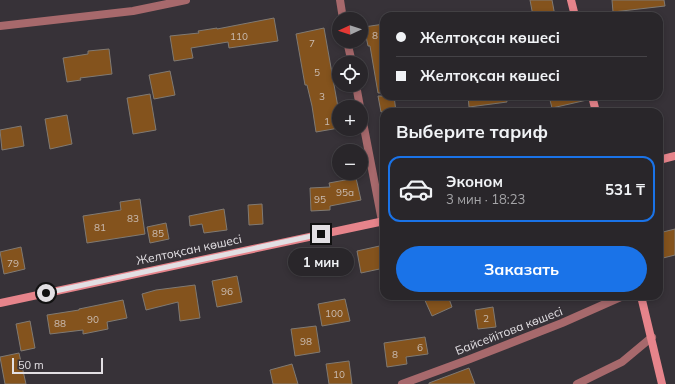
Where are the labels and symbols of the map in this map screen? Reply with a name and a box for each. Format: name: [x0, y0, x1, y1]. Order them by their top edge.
north arrow: [332, 12, 368, 48]
house number: 8: [372, 29, 378, 42]
house number: 110: [230, 30, 248, 43]
house number: 7: [309, 37, 315, 50]
house number: 5: [314, 66, 320, 79]
house number: 3: [319, 90, 325, 103]
house number: 1: [324, 115, 330, 128]
house number: 95а: [336, 186, 354, 199]
house number: 95: [314, 193, 326, 206]
house number: 83: [127, 212, 139, 225]
house number: 81: [94, 221, 106, 234]
route end: [312, 225, 330, 243]
house number: 85: [152, 227, 164, 240]
street label: Желтоқсан көшесі: [135, 231, 243, 268]
callout: 1 мин: [288, 248, 354, 276]
house number: 79: [7, 257, 19, 270]
route start: [37, 284, 55, 302]
house number: 96: [221, 285, 233, 298]
street label: Байсейітова көшесі: [453, 303, 565, 358]
house number: 100: [325, 307, 343, 320]
house number: 2: [483, 312, 489, 325]
house number: 90: [87, 313, 99, 326]
house number: 88: [54, 317, 66, 330]
house number: 98: [300, 335, 312, 348]
house number: 6: [417, 341, 423, 354]
house number: 8: [392, 348, 398, 361]
scale bar: [12, 356, 103, 375]
house number: 10: [333, 368, 345, 381]

